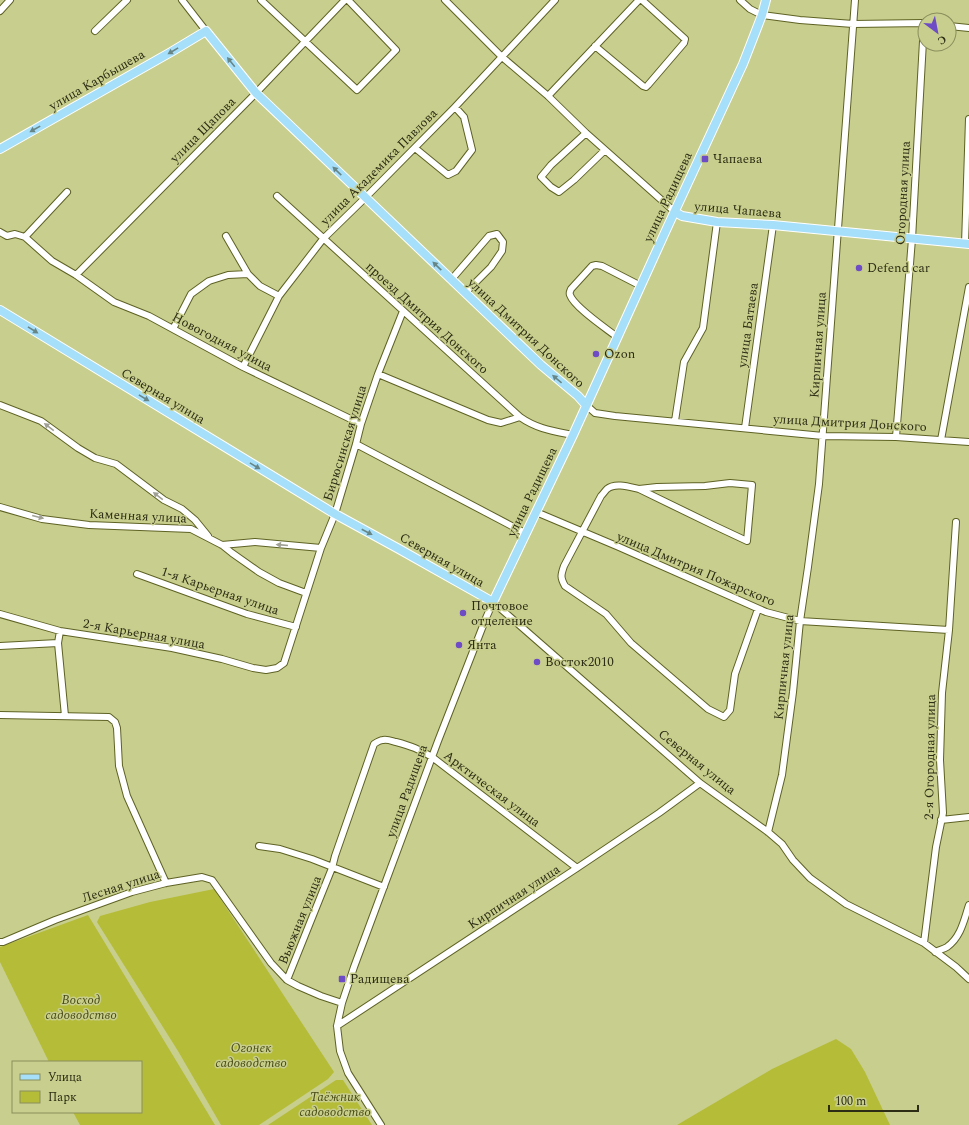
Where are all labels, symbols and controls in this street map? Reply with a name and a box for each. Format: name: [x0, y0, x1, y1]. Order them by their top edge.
north arrow: [917, 12, 957, 52]
text: С: [934, 31, 950, 49]
street label: улица Карбышева: [44, 44, 149, 116]
one-way arrow: [167, 47, 179, 54]
one-way arrow: [227, 57, 236, 68]
street label: улица Щапова: [165, 92, 241, 168]
street label: улица Академика Павлова: [315, 103, 443, 231]
one-way arrow: [30, 126, 41, 133]
street label: Огородная улица: [890, 140, 916, 246]
street label: улица Радищева: [638, 148, 698, 246]
place label: Чапаева: [713, 149, 763, 169]
marker: Чапаева: [700, 154, 710, 164]
one-way arrow: [332, 166, 342, 176]
street label: улица Чапаева: [692, 196, 783, 224]
street label: проезд Дмитрия Донского: [361, 257, 493, 379]
place label: Defend car: [867, 258, 930, 278]
one-way arrow: [432, 261, 442, 271]
marker: Defend car: [854, 263, 864, 273]
street label: улица Дмитрия Донского: [462, 273, 589, 393]
street label: улица Батаева: [732, 281, 764, 370]
street label: Кирпичная улица: [804, 291, 832, 399]
street label: Новогодняя улица: [168, 307, 276, 377]
one-way arrow: [28, 326, 38, 334]
place label: Ozon: [604, 344, 636, 364]
marker: Ozon: [591, 349, 601, 359]
street label: Северная улица: [117, 363, 209, 429]
one-way arrow: [552, 374, 563, 383]
street label: Бирюсинская улица: [318, 382, 372, 503]
one-way arrow: [138, 395, 150, 402]
street label: улица Дмитрия Донского: [772, 409, 927, 437]
one-way arrow: [44, 423, 54, 431]
street label: улица Радищева: [501, 443, 563, 541]
one-way arrow: [249, 462, 261, 469]
one-way arrow: [152, 492, 163, 500]
street label: Каменная улица: [89, 503, 188, 529]
one-way arrow: [31, 515, 44, 521]
street label: улица Дмитрия Пожарского: [613, 526, 778, 611]
one-way arrow: [361, 528, 373, 535]
street label: Северная улица: [396, 528, 489, 593]
one-way arrow: [276, 542, 289, 548]
street label: 1-я Карьерная улица: [158, 561, 282, 621]
place label: Почтовое отделение: [471, 596, 533, 631]
marker: Почтовое отделение: [458, 608, 468, 618]
street label: Кирпичная улица: [768, 612, 800, 721]
street label: 2-я Карьерная улица: [81, 613, 207, 655]
place label: Янта: [467, 635, 497, 655]
marker: Янта: [454, 640, 464, 650]
place label: Восток2010: [545, 652, 614, 672]
marker: Восток2010: [532, 657, 542, 667]
street label: 2-я Огородная улица: [919, 693, 941, 820]
street label: Северная улица: [654, 724, 741, 800]
street label: улица Радищева: [381, 741, 433, 841]
street label: Арктическая улица: [439, 746, 545, 832]
street label: Кирпичная улица: [464, 859, 565, 934]
street label: Лесная улица: [79, 864, 163, 908]
street label: Вьюжная улица: [273, 872, 327, 967]
place label: Радищева: [350, 969, 410, 989]
marker: Радищева: [337, 974, 347, 984]
park label: Восход садоводство: [45, 990, 117, 1025]
park label: Огонек садоводство: [215, 1038, 287, 1073]
legend: [12, 1061, 142, 1113]
text: Улица: [48, 1068, 82, 1087]
park label: Таёжник садоводство: [299, 1087, 371, 1122]
scale bar: [829, 1087, 918, 1113]
text: Парк: [48, 1088, 77, 1107]
text: 100 m: [835, 1092, 866, 1111]

